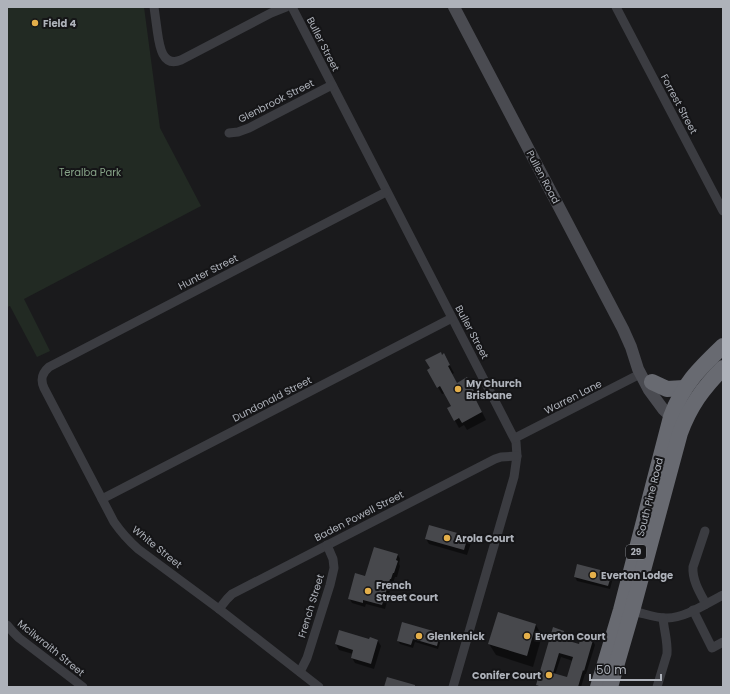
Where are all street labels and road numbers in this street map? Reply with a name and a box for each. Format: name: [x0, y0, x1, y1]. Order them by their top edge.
street label: Buller Street: [303, 14, 343, 74]
street label: Forrest Street: [657, 71, 701, 137]
street label: Glenbrook Street: [236, 75, 317, 127]
street label: Pullen Road: [523, 148, 563, 206]
street label: Hunter Street: [176, 250, 241, 293]
street label: Buller Street: [451, 302, 493, 362]
street label: Dundonald Street: [230, 372, 315, 426]
street label: Warren Lane: [542, 376, 604, 418]
street label: South Pine Road: [633, 456, 667, 538]
street label: Baden Powell Street: [312, 487, 407, 545]
street label: White Street: [129, 522, 185, 572]
road number: 29: [626, 545, 646, 559]
street label: French Street: [294, 572, 328, 640]
street label: Mcilwraith Street: [14, 616, 88, 680]

